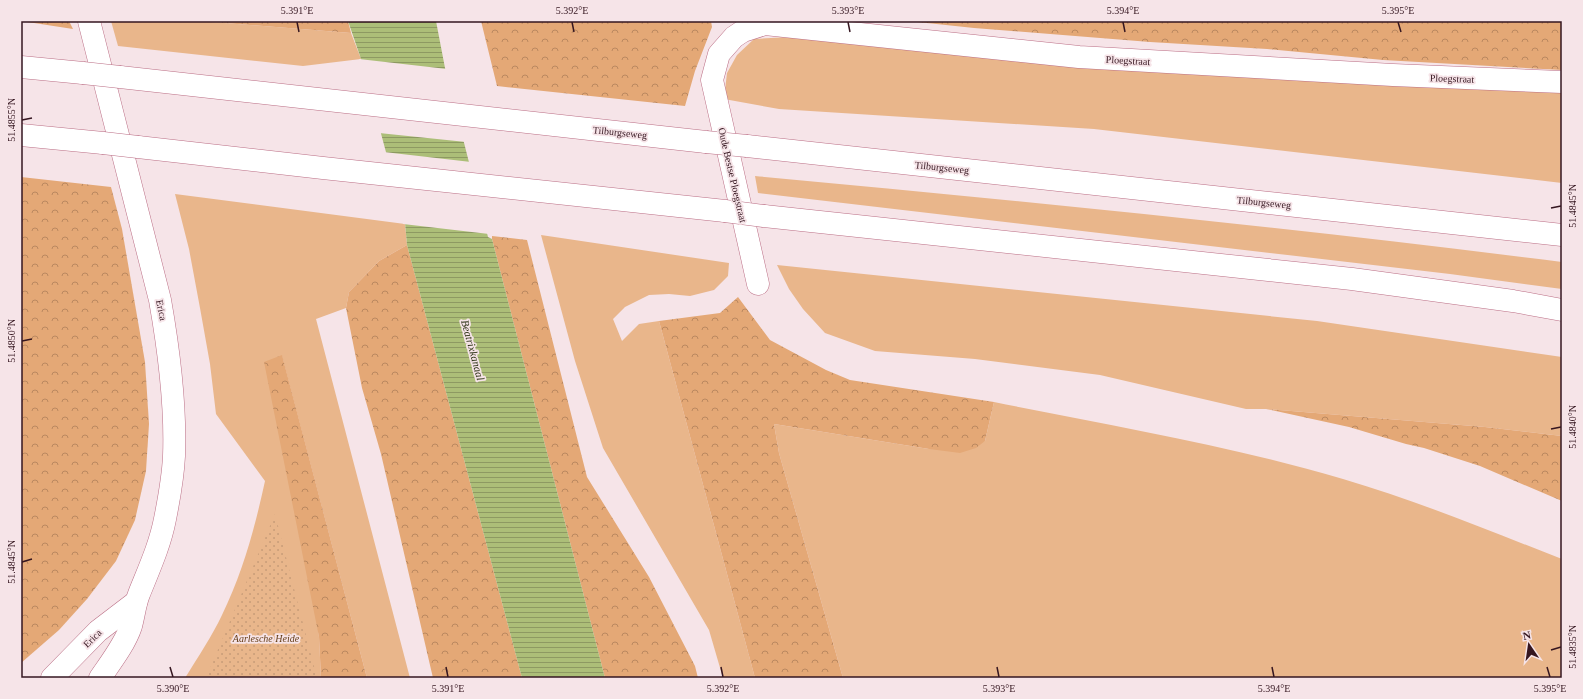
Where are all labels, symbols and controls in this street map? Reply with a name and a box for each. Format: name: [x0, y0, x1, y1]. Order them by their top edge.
text: 5.391°E: [281, 5, 313, 16]
text: 5.392°E: [556, 5, 588, 16]
text: 5.393°E: [832, 5, 864, 16]
text: 5.394°E: [1107, 5, 1139, 16]
text: 5.395°E: [1382, 5, 1414, 16]
street label: Ploegstraat: [1105, 54, 1151, 67]
street label: Ploegstraat: [1430, 72, 1475, 85]
text: 51.4855°N: [6, 98, 17, 142]
street label: Tilburgseweg: [592, 124, 648, 141]
street label: Oude Bestse Ploegstraat: [716, 127, 749, 224]
street label: Tilburgseweg: [914, 159, 970, 176]
text: 51.4845°N: [1567, 184, 1578, 228]
street label: Tilburgseweg: [1236, 194, 1292, 211]
street label: Erica: [154, 299, 169, 322]
water label: Beatrixkanaal: [459, 318, 487, 382]
text: 51.4850°N: [6, 319, 17, 363]
text: 51.4840°N: [1567, 405, 1578, 449]
text: 51.4845°N: [6, 540, 17, 584]
north arrow: [1509, 625, 1549, 665]
text: 51.4835°N: [1567, 625, 1578, 669]
street label: Erica: [81, 627, 104, 650]
text: N: [1522, 629, 1532, 642]
park label: Aarlesche Heide: [232, 633, 300, 644]
text: 5.390°E: [157, 683, 189, 694]
text: 5.391°E: [432, 683, 464, 694]
text: 5.392°E: [707, 683, 739, 694]
text: 5.393°E: [983, 683, 1015, 694]
text: 5.394°E: [1258, 683, 1290, 694]
text: 5.395°E: [1534, 683, 1566, 694]

